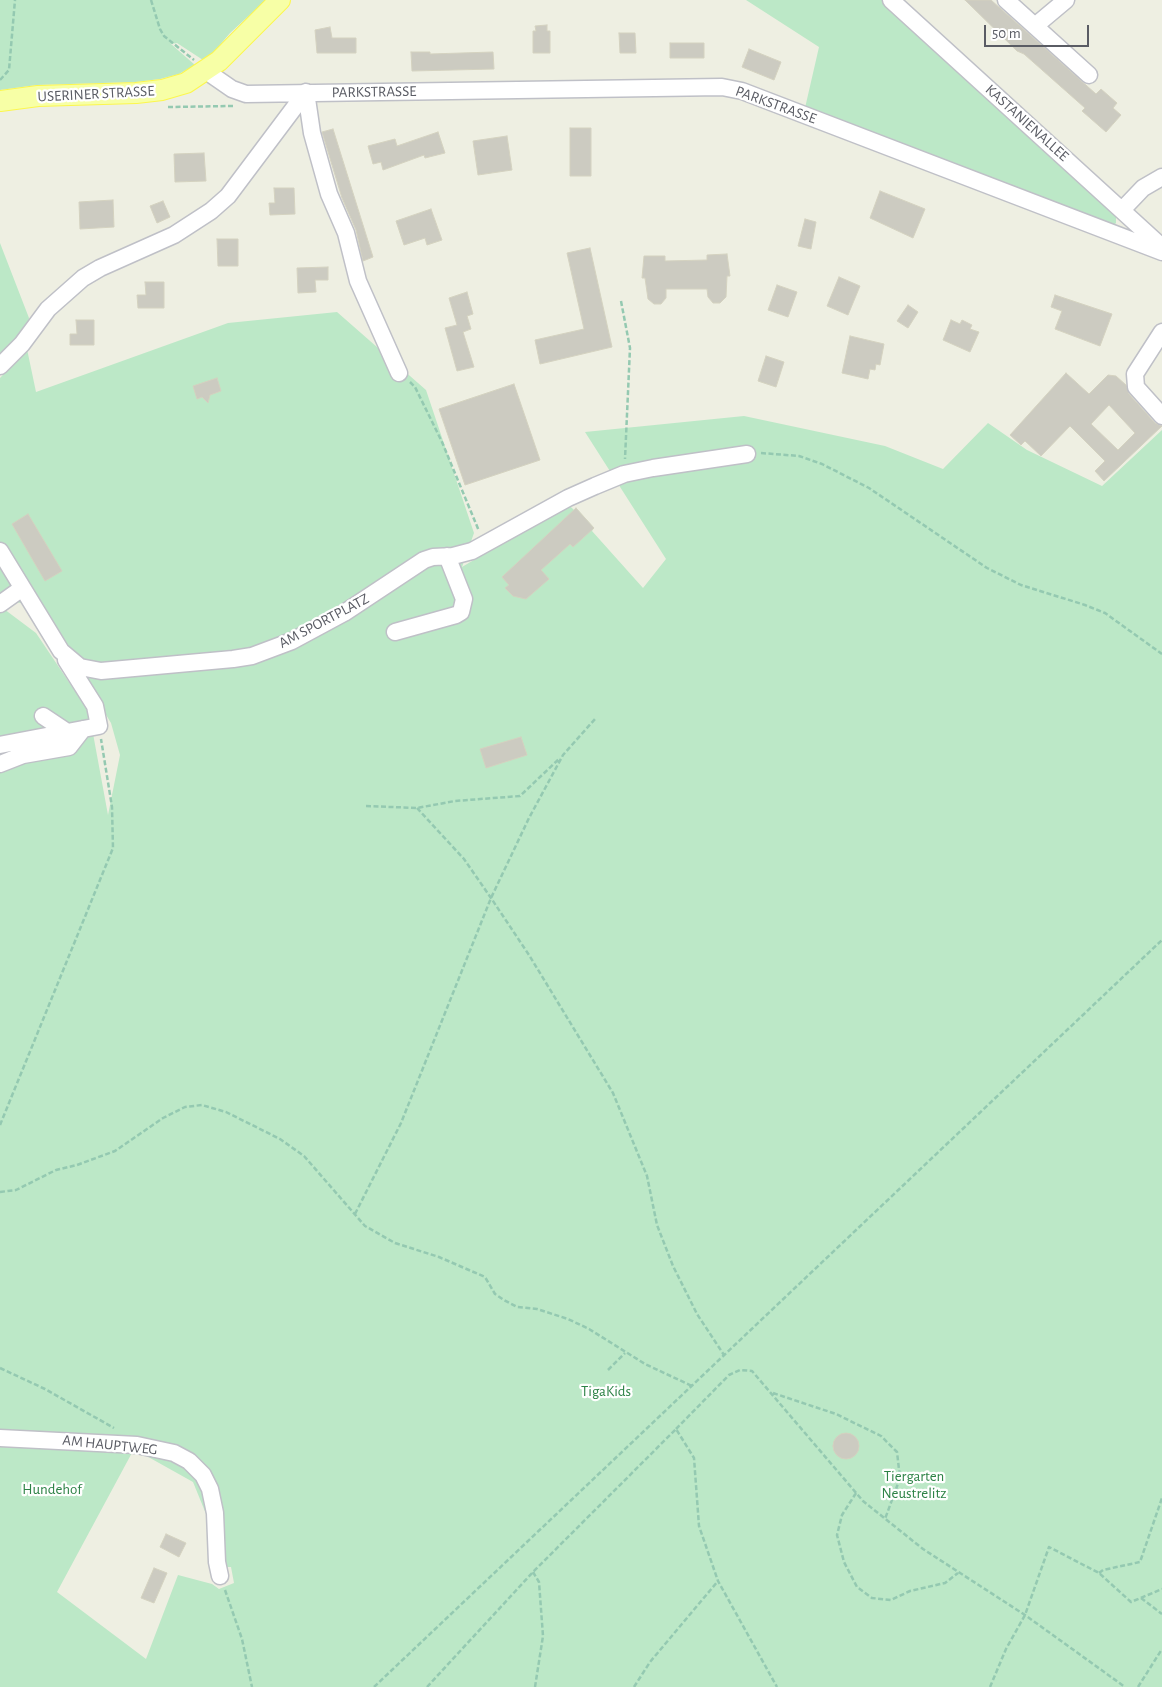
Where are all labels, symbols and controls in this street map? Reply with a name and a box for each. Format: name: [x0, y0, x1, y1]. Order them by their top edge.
scale bar: [987, 15, 1092, 47]
text: 50 m: [992, 26, 1021, 41]
street label: KASTANIENALLEE: [982, 81, 1072, 165]
street label: USERINER STRASSE: [37, 82, 155, 106]
street label: PARKSTRASSE: [331, 82, 417, 102]
street label: PARKSTRASSE: [733, 82, 819, 128]
street label: AM SPORTPLATZ: [276, 590, 372, 652]
park label: TigaKids: [581, 1382, 631, 1400]
street label: AM HAUPTWEG: [62, 1431, 158, 1459]
park label: Tiergarten Neustrelitz: [882, 1467, 946, 1502]
park label: Hundehof: [22, 1480, 82, 1498]

